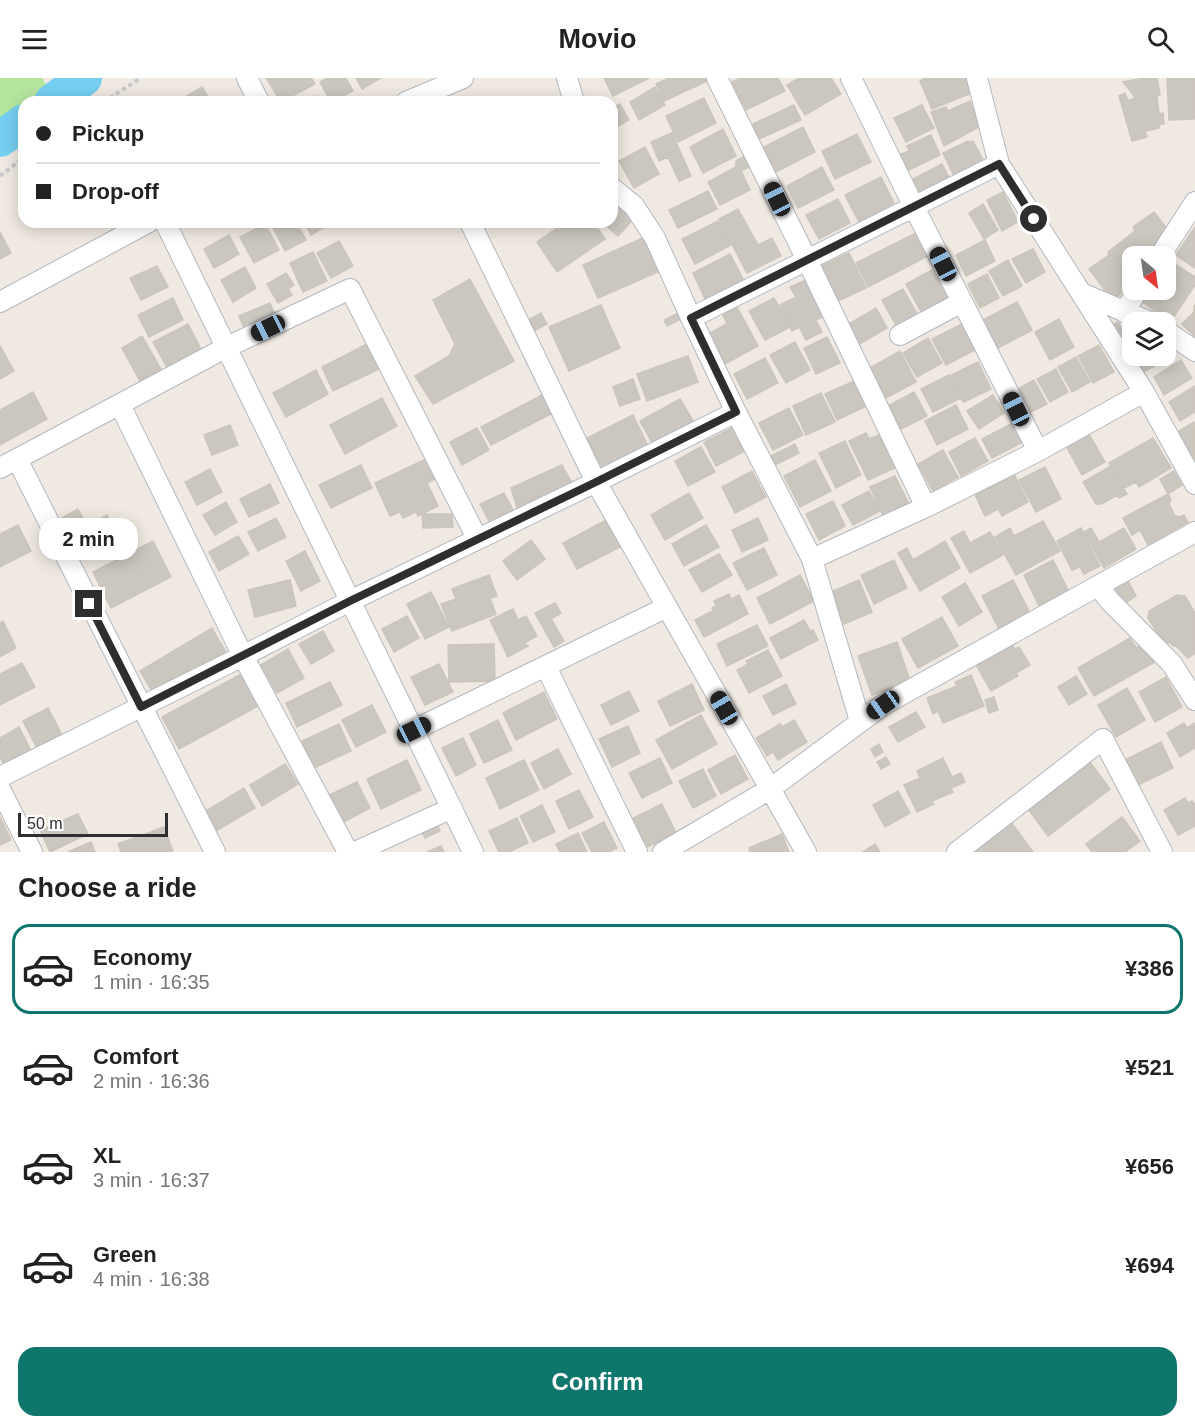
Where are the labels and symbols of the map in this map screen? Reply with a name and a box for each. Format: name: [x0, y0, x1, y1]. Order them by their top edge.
car: [761, 179, 793, 219]
route start: [1020, 205, 1047, 232]
car: [927, 244, 959, 284]
north arrow: [1122, 246, 1176, 300]
car: [248, 312, 288, 344]
car: [1000, 389, 1032, 429]
callout: 2 min: [40, 517, 138, 559]
route end: [75, 590, 102, 617]
car: [863, 687, 903, 723]
car: [707, 688, 741, 728]
car: [394, 714, 434, 746]
scale bar: [18, 810, 168, 838]

